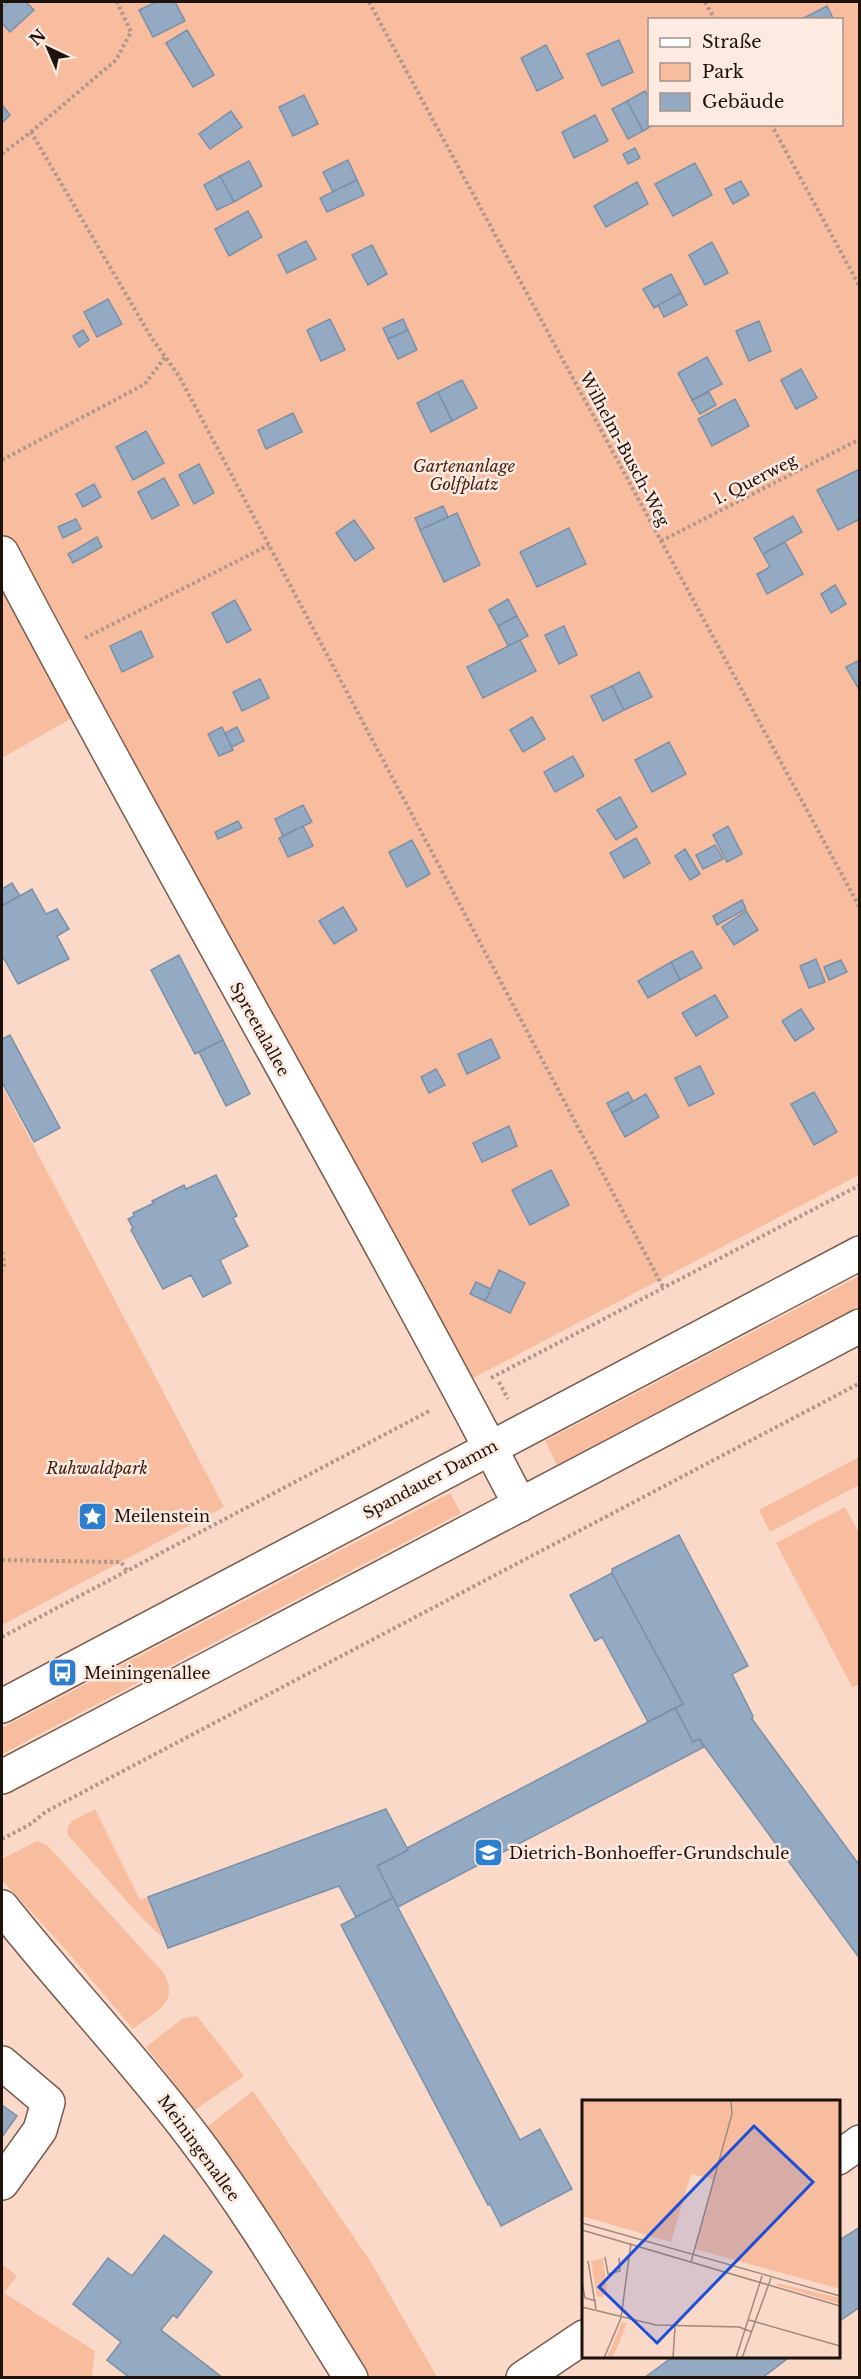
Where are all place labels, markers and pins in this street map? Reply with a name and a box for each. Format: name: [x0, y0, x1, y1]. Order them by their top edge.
place icon: Meilenstein: [77, 1500, 109, 1532]
place label: Meilenstein: [114, 1506, 210, 1526]
bus stop icon: Meiningenallee: [47, 1657, 79, 1689]
place label: Meiningenallee: [84, 1663, 210, 1683]
school or university icon: Dietrich-Bonhoeffer-Grundschule: [472, 1837, 504, 1869]
place label: Dietrich-Bonhoeffer-Grundschule: [509, 1843, 789, 1863]

